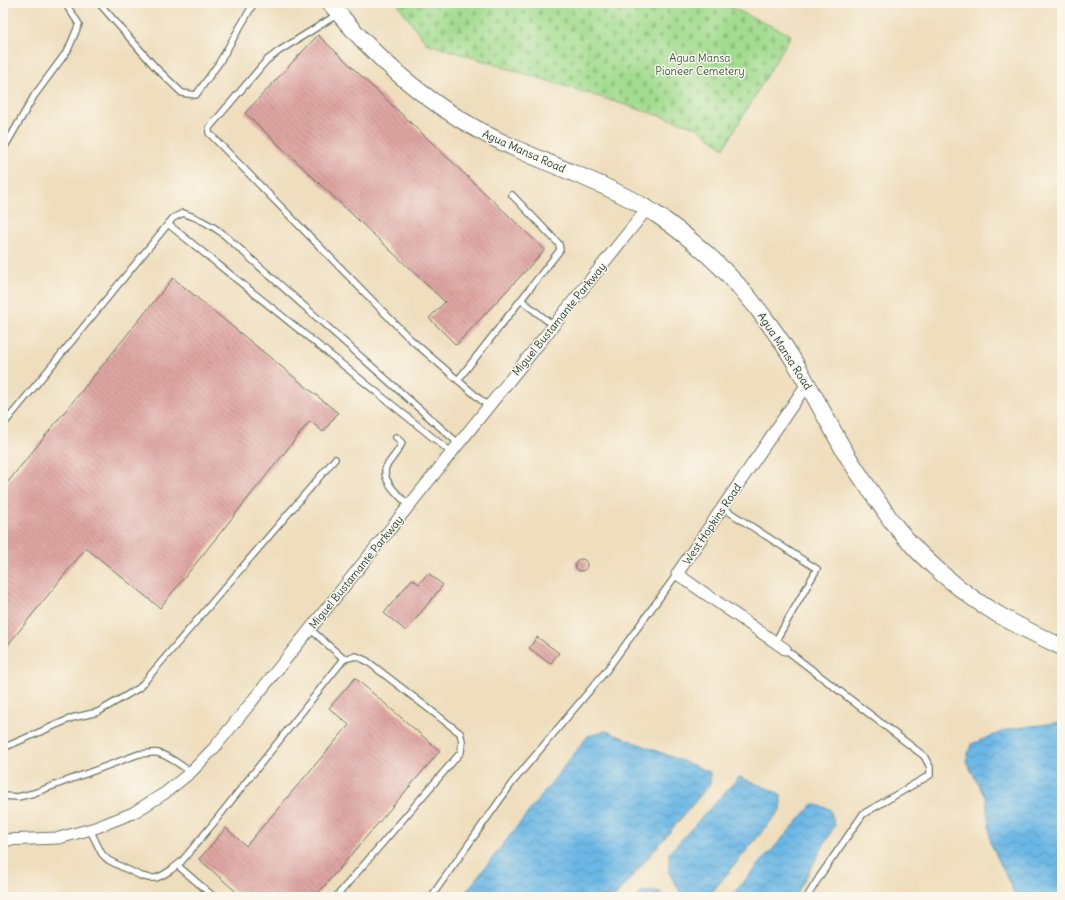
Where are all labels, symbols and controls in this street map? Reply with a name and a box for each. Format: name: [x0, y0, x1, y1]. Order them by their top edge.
park label: Agua Mansa Pioneer Cemetery: [655, 51, 745, 78]
street label: Agua Mansa Road: [480, 126, 568, 176]
street label: Miguel Bustamante Parkway: [509, 260, 609, 378]
street label: Agua Mansa Road: [755, 310, 816, 393]
street label: West Hopkins Road: [680, 480, 745, 567]
street label: Miguel Bustamante Parkway: [306, 513, 406, 631]

